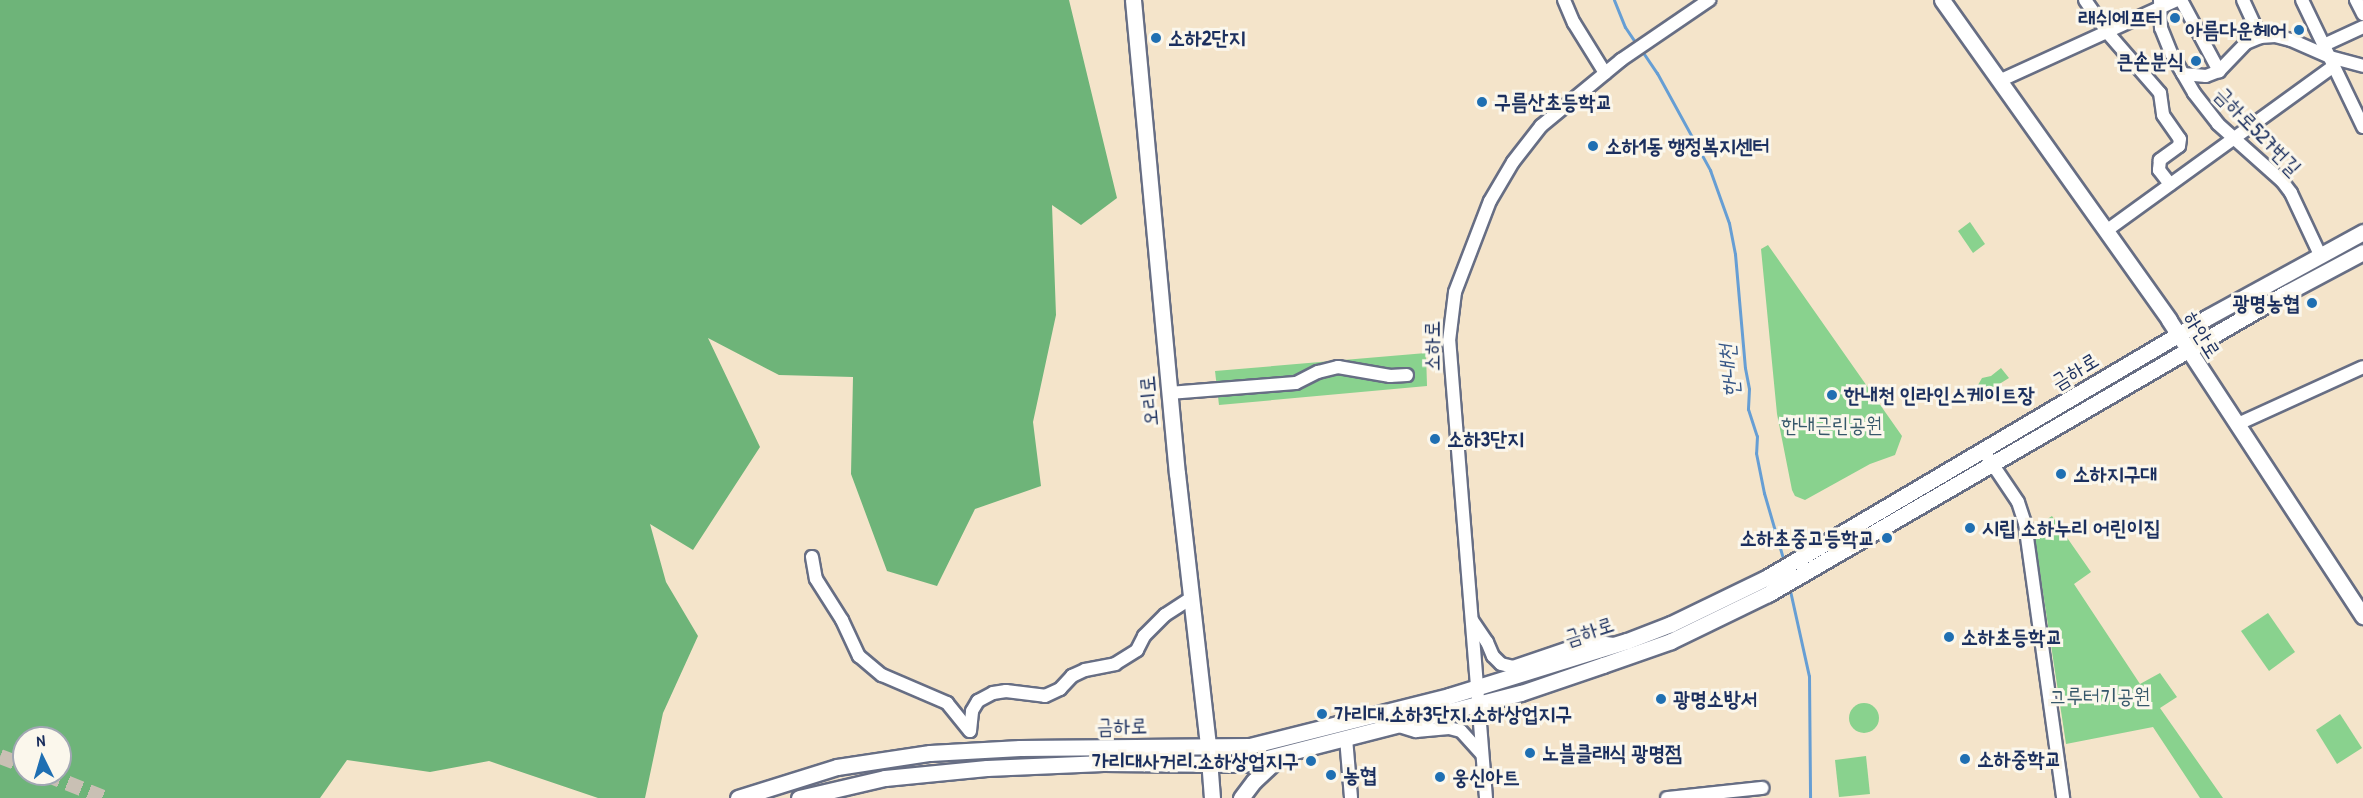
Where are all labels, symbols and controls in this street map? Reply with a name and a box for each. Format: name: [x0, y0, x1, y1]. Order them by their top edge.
place label: 래쉬에프터: [2079, 5, 2163, 31]
marker: 래쉬에프터: [2168, 11, 2182, 25]
place label: 아름다운헤어: [2186, 17, 2287, 43]
marker: 아름다운헤어: [2292, 23, 2306, 37]
place label: 소하2단지: [1168, 25, 1245, 51]
marker: 소하2단지: [1149, 31, 1163, 45]
place label: 큰손분식: [2116, 48, 2184, 74]
marker: 큰손분식: [2189, 54, 2203, 68]
street label: 금하로527번길: [2209, 81, 2307, 181]
place label: 구름산초등학교: [1494, 89, 1612, 115]
marker: 구름산초등학교: [1475, 95, 1489, 109]
place label: 소하1동 행정복지센터: [1605, 133, 1770, 159]
marker: 소하1동 행정복지센터: [1586, 139, 1600, 153]
place label: 광명농협: [2232, 290, 2300, 316]
marker: 광명농협: [2305, 296, 2319, 310]
street label: 하안로: [2178, 307, 2226, 363]
street label: 소하로: [1419, 321, 1445, 371]
water label: 한내천: [1714, 343, 1744, 399]
street label: 금하로: [2047, 347, 2103, 395]
street label: 오리로: [1134, 375, 1164, 427]
place label: 한내천 인라인스케이트장: [1844, 382, 2035, 408]
marker: 한내천 인라인스케이트장: [1825, 388, 1839, 402]
park label: 한내근린공원: [1781, 412, 1883, 438]
place label: 소하3단지: [1447, 426, 1524, 452]
marker: 소하3단지: [1428, 432, 1442, 446]
place label: 소하지구대: [2073, 461, 2157, 487]
marker: 소하지구대: [2054, 467, 2068, 481]
place label: 시립 소하누리 어린이집: [1982, 515, 2161, 541]
marker: 시립 소하누리 어린이집: [1963, 521, 1977, 535]
place label: 소하초중고등학교: [1740, 525, 1875, 551]
marker: 소하초중고등학교: [1880, 531, 1894, 545]
street label: 금하로: [1561, 611, 1617, 651]
place label: 소하초등학교: [1961, 624, 2062, 650]
marker: 소하초등학교: [1942, 630, 1956, 644]
park label: 그루터기공원: [2049, 683, 2151, 709]
place label: 광명소방서: [1673, 686, 1757, 712]
marker: 광명소방서: [1654, 692, 1668, 706]
place label: 가리대.소하3단지.소하상업지구: [1334, 701, 1572, 727]
marker: 가리대.소하3단지.소하상업지구: [1315, 707, 1329, 721]
street label: 금하로: [1096, 713, 1148, 739]
north arrow: [12, 726, 72, 786]
text: N: [35, 729, 46, 751]
place label: 노블클래식 광명점: [1542, 740, 1682, 766]
marker: 노블클래식 광명점: [1523, 746, 1537, 760]
place label: 소하중학교: [1977, 746, 2061, 772]
place label: 가리대사거리.소하상업지구: [1092, 748, 1299, 774]
marker: 소하중학교: [1958, 752, 1972, 766]
marker: 가리대사거리.소하상업지구: [1304, 754, 1318, 768]
place label: 농협: [1343, 762, 1377, 788]
place label: 웅신아트: [1452, 764, 1520, 790]
marker: 농협: [1324, 768, 1338, 782]
marker: 웅신아트: [1433, 770, 1447, 784]

